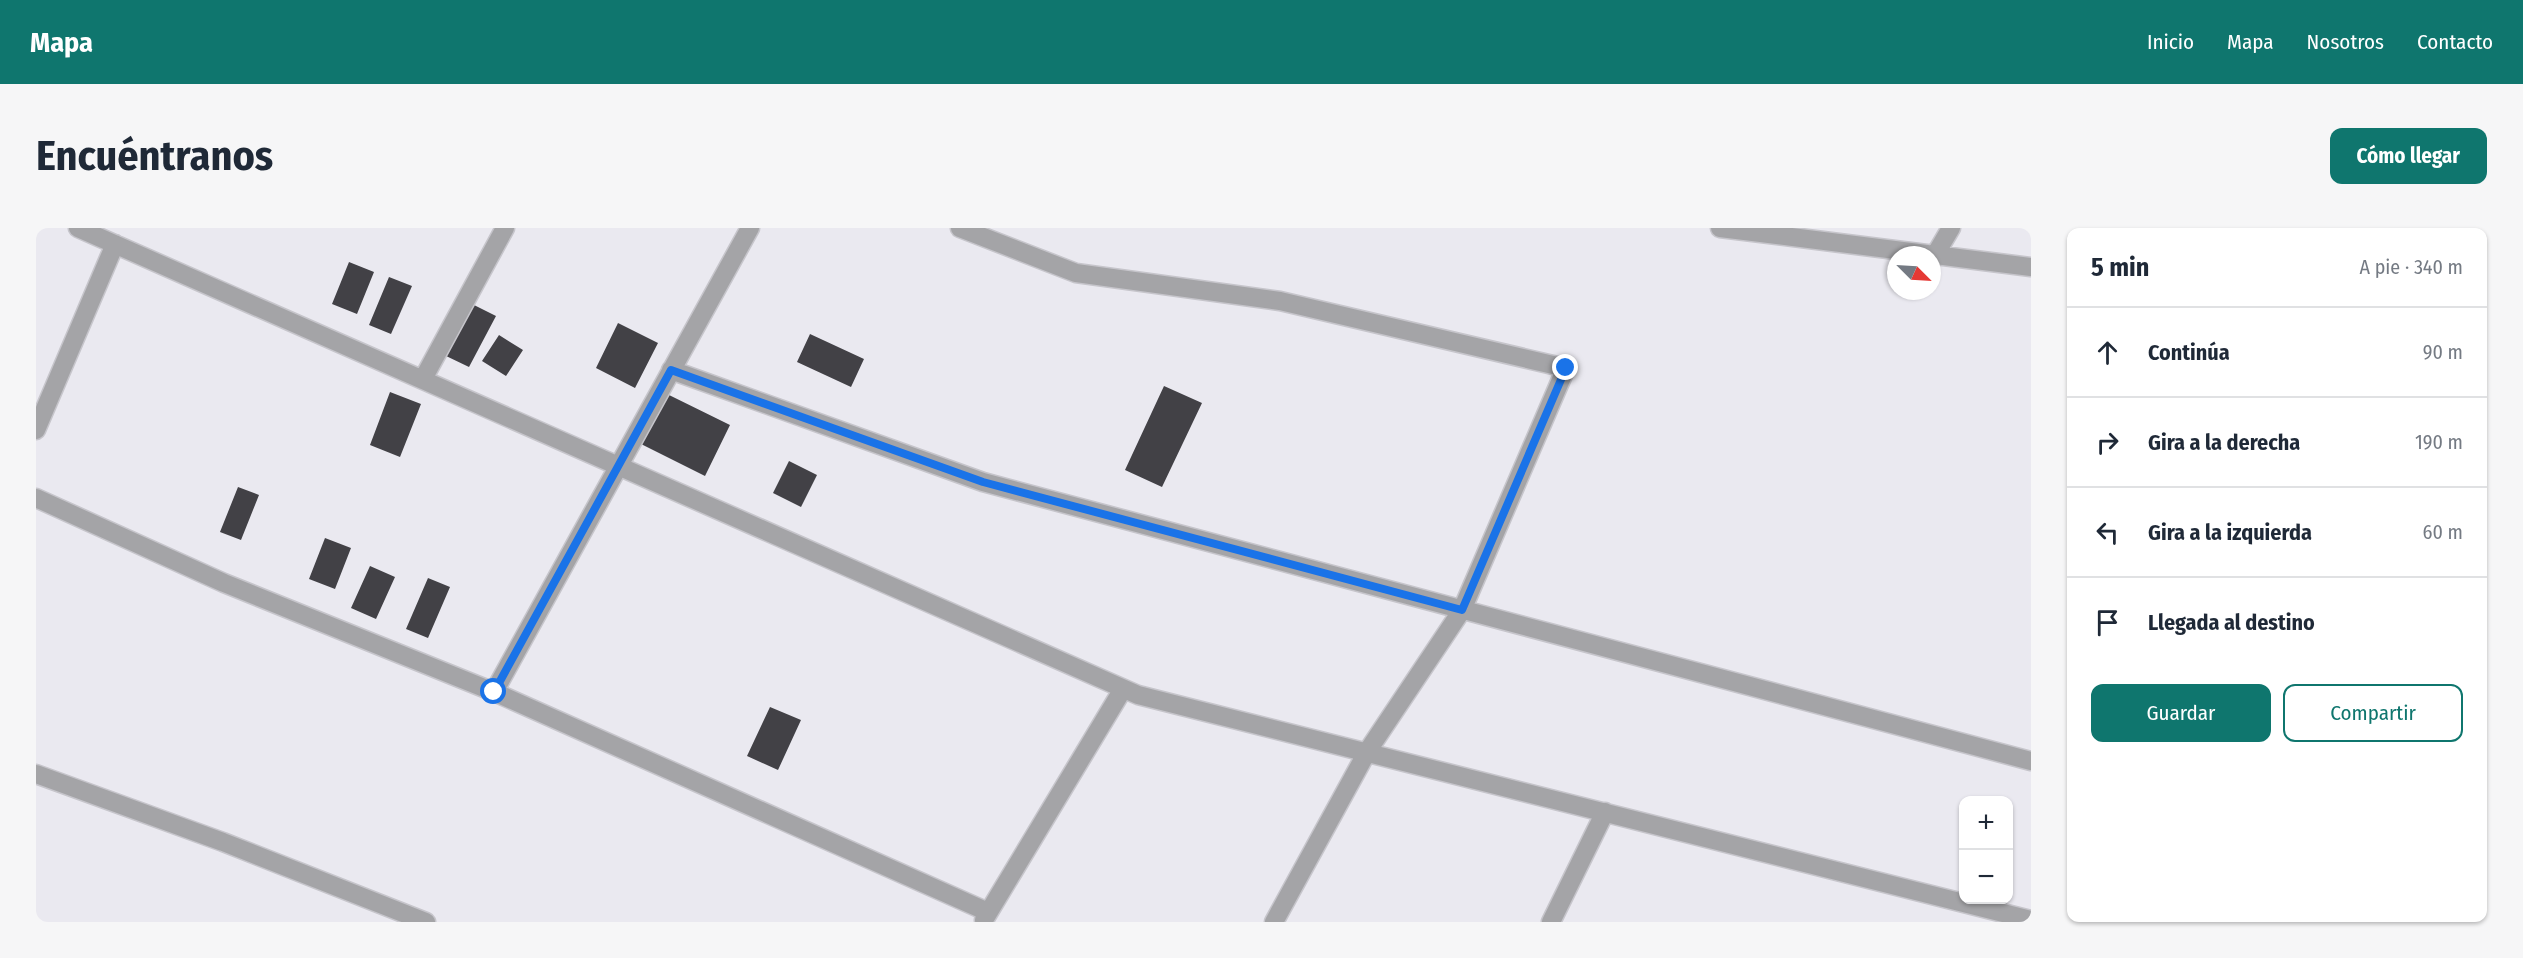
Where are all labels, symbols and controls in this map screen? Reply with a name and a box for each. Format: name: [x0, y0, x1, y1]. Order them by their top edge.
text: Mapa: [30, 26, 93, 59]
text: Inicio: [2147, 29, 2194, 55]
text: Mapa: [2227, 29, 2274, 55]
text: Nosotros: [2307, 29, 2384, 55]
text: Contacto: [2417, 29, 2493, 55]
button: Cómo llegar: [2330, 128, 2487, 184]
text: Encuéntranos: [36, 131, 273, 181]
north arrow: [1887, 246, 1941, 300]
text: 5 min: [2091, 252, 2149, 283]
text: A pie · 340 m: [2359, 255, 2463, 279]
icon: ahead: [2091, 336, 2124, 369]
text: Continúa: [2148, 339, 2230, 366]
text: 90 m: [2423, 340, 2463, 364]
route end: [1552, 354, 1578, 380]
icon: right: [2091, 426, 2124, 459]
text: Gira a la derecha: [2148, 429, 2300, 456]
text: 190 m: [2415, 430, 2463, 454]
icon: left: [2091, 516, 2124, 549]
text: Gira a la izquierda: [2148, 519, 2312, 546]
text: 60 m: [2423, 520, 2463, 544]
icon: arrive: [2091, 606, 2124, 639]
text: Llegada al destino: [2148, 609, 2315, 636]
route start: [480, 678, 506, 704]
button: Guardar: [2091, 684, 2271, 742]
button: Compartir: [2283, 684, 2463, 742]
map controls: [1959, 796, 2013, 904]
button: +: [1959, 796, 2013, 850]
button: −: [1959, 850, 2013, 904]

